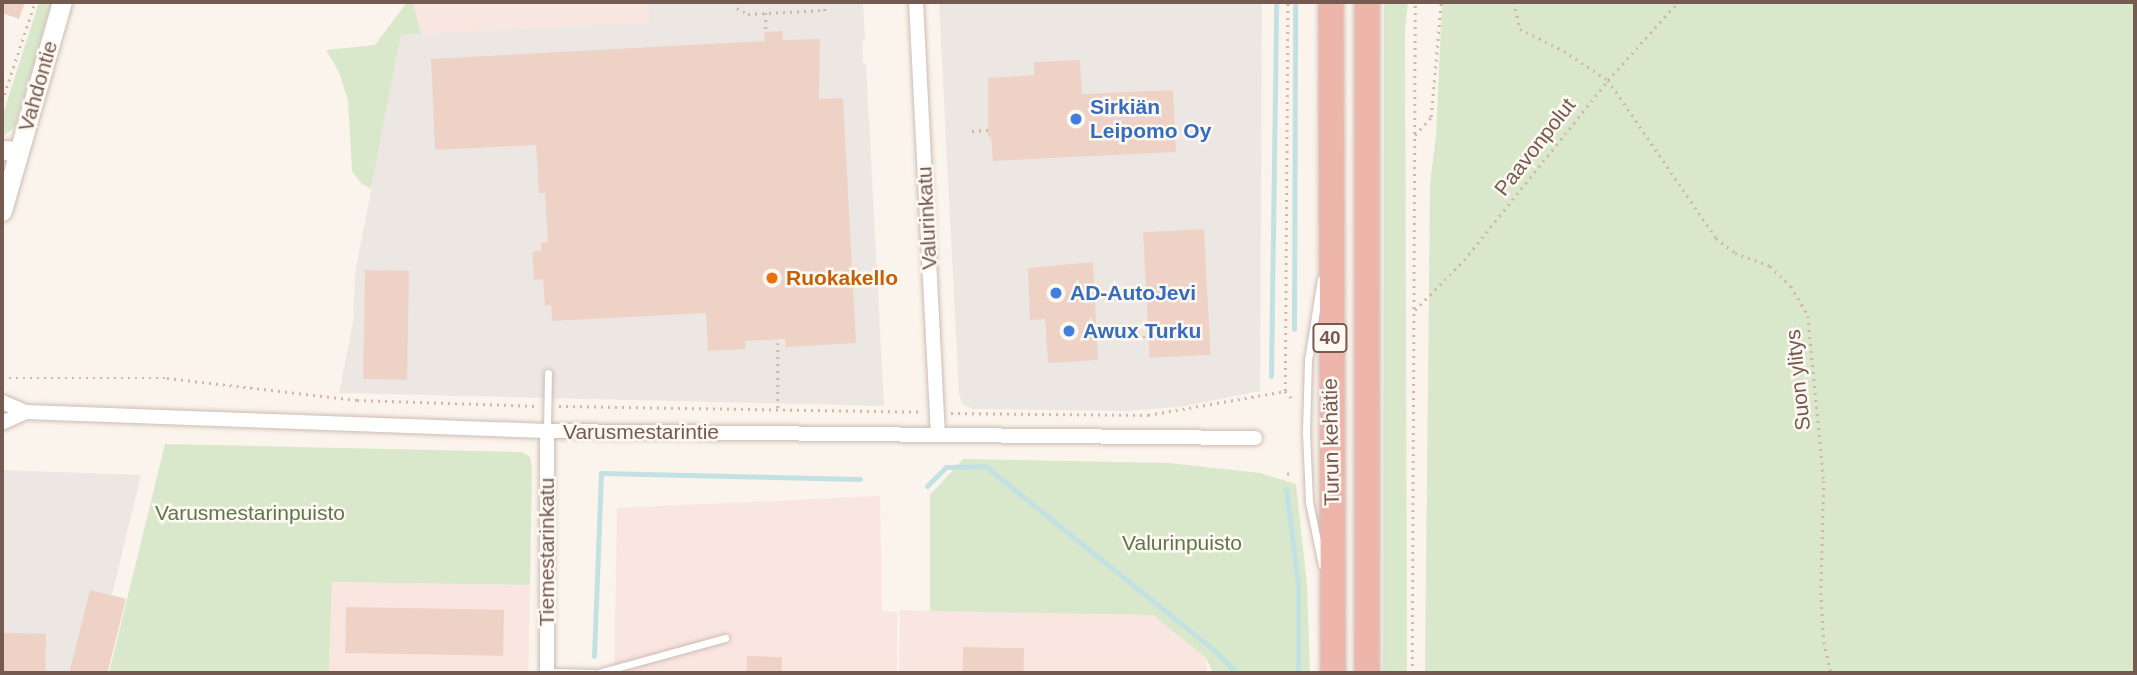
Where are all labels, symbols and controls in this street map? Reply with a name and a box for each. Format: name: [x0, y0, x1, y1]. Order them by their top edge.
street label: Vahdontie: [13, 38, 63, 134]
street label: Paavonpolut: [1489, 93, 1581, 201]
place label: Sirkiän Leipomo Oy: [1090, 94, 1211, 144]
marker: Sirkiän Leipomo Oy: [1068, 111, 1084, 127]
street label: Valurinkatu: [912, 166, 942, 270]
place label: Ruokakello: [786, 265, 898, 291]
marker: Ruokakello: [764, 270, 780, 286]
place label: AD-AutoJevi: [1070, 280, 1196, 306]
marker: AD-AutoJevi: [1048, 285, 1064, 301]
place label: Awux Turku: [1083, 318, 1201, 344]
road number: 40: [1311, 322, 1349, 354]
marker: Awux Turku: [1061, 323, 1077, 339]
street label: Suon ylitys: [1780, 328, 1816, 432]
street label: Turun kehätie: [1317, 378, 1345, 506]
street label: Varusmestarintie: [563, 419, 719, 445]
street label: Tiemestarinkatu: [534, 478, 560, 626]
park label: Varusmestarinpuisto: [155, 500, 345, 526]
park label: Valurinpuisto: [1122, 530, 1242, 556]

